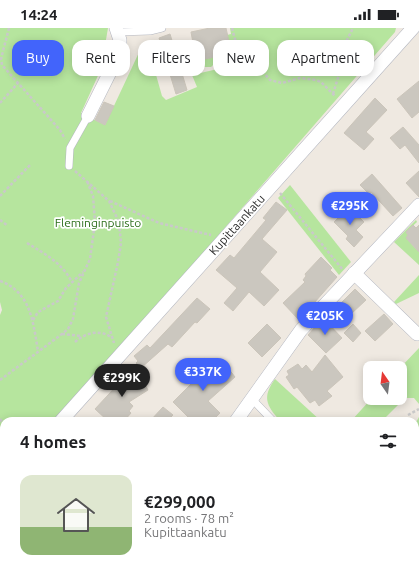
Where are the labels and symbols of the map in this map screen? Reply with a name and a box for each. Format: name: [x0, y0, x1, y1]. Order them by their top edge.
street label: Kupittaankatu: [206, 192, 267, 257]
pin: €295K: [322, 192, 378, 226]
park label: Fleminginpuisto: [55, 216, 141, 229]
pin: €205K: [297, 302, 353, 336]
pin: €337K: [175, 358, 231, 392]
north arrow: [363, 361, 407, 405]
pin: €299K: [94, 364, 150, 398]

